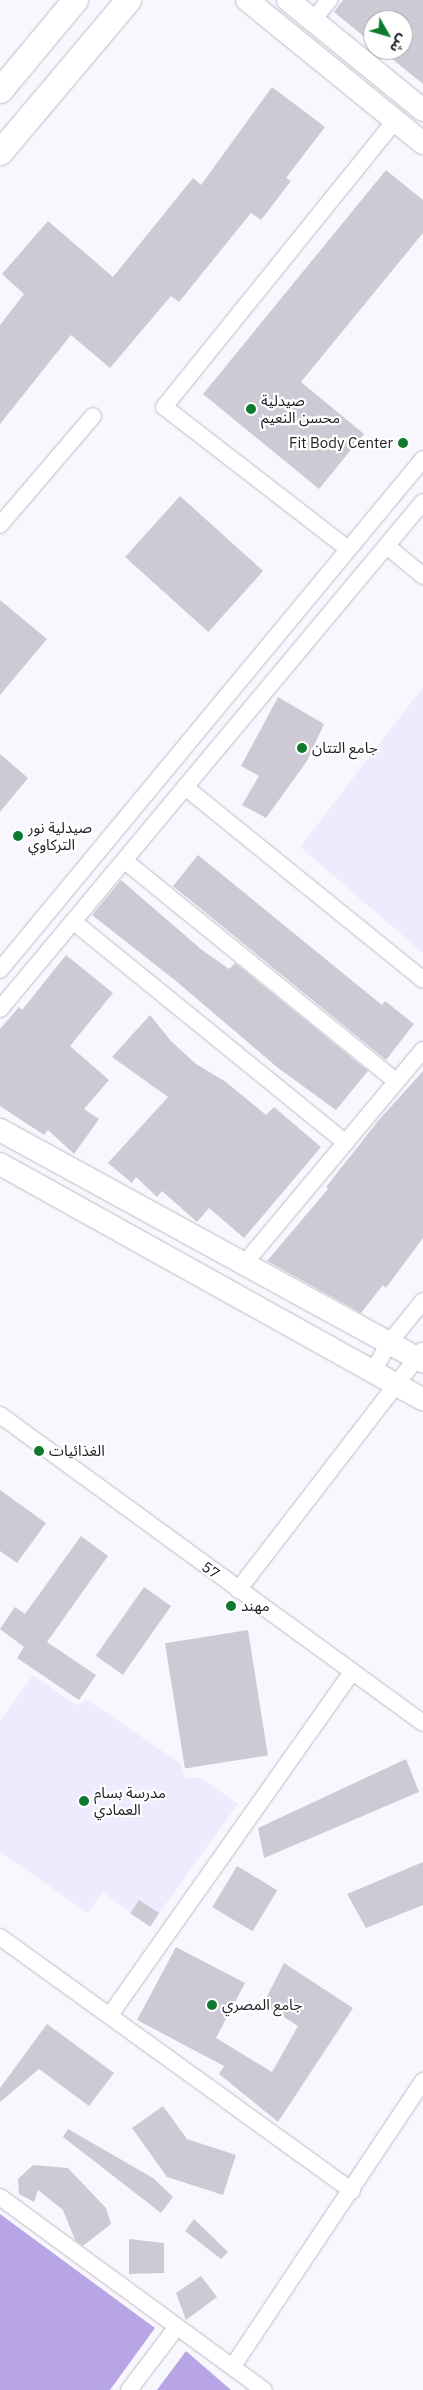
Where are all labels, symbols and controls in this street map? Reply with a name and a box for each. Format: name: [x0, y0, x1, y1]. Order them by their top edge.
north arrow: [363, 10, 413, 60]
text: ش: [386, 31, 412, 57]
place label: صيدلية محسن النعيم: [261, 391, 340, 426]
marker: صيدلية محسن النعيم: [245, 403, 257, 415]
place label: Fit Body Center: [289, 434, 393, 452]
marker: Fit Body Center: [397, 437, 409, 449]
place label: جامع التتان: [312, 739, 378, 757]
marker: جامع التتان: [296, 742, 308, 754]
place label: صيدلية نور التركاوي: [28, 818, 92, 853]
marker: صيدلية نور التركاوي: [12, 830, 24, 842]
place label: الغذائيات: [49, 1442, 105, 1460]
marker: الغذائيات: [33, 1445, 45, 1457]
street label: 57: [198, 1557, 224, 1583]
place label: مهند: [241, 1597, 270, 1615]
marker: مهند: [225, 1600, 237, 1612]
place label: مدرسة بسام العمادي: [94, 1783, 166, 1818]
marker: مدرسة بسام العمادي: [78, 1795, 90, 1807]
place label: جامع المصري: [222, 1996, 302, 2014]
marker: جامع المصري: [206, 1999, 218, 2011]

